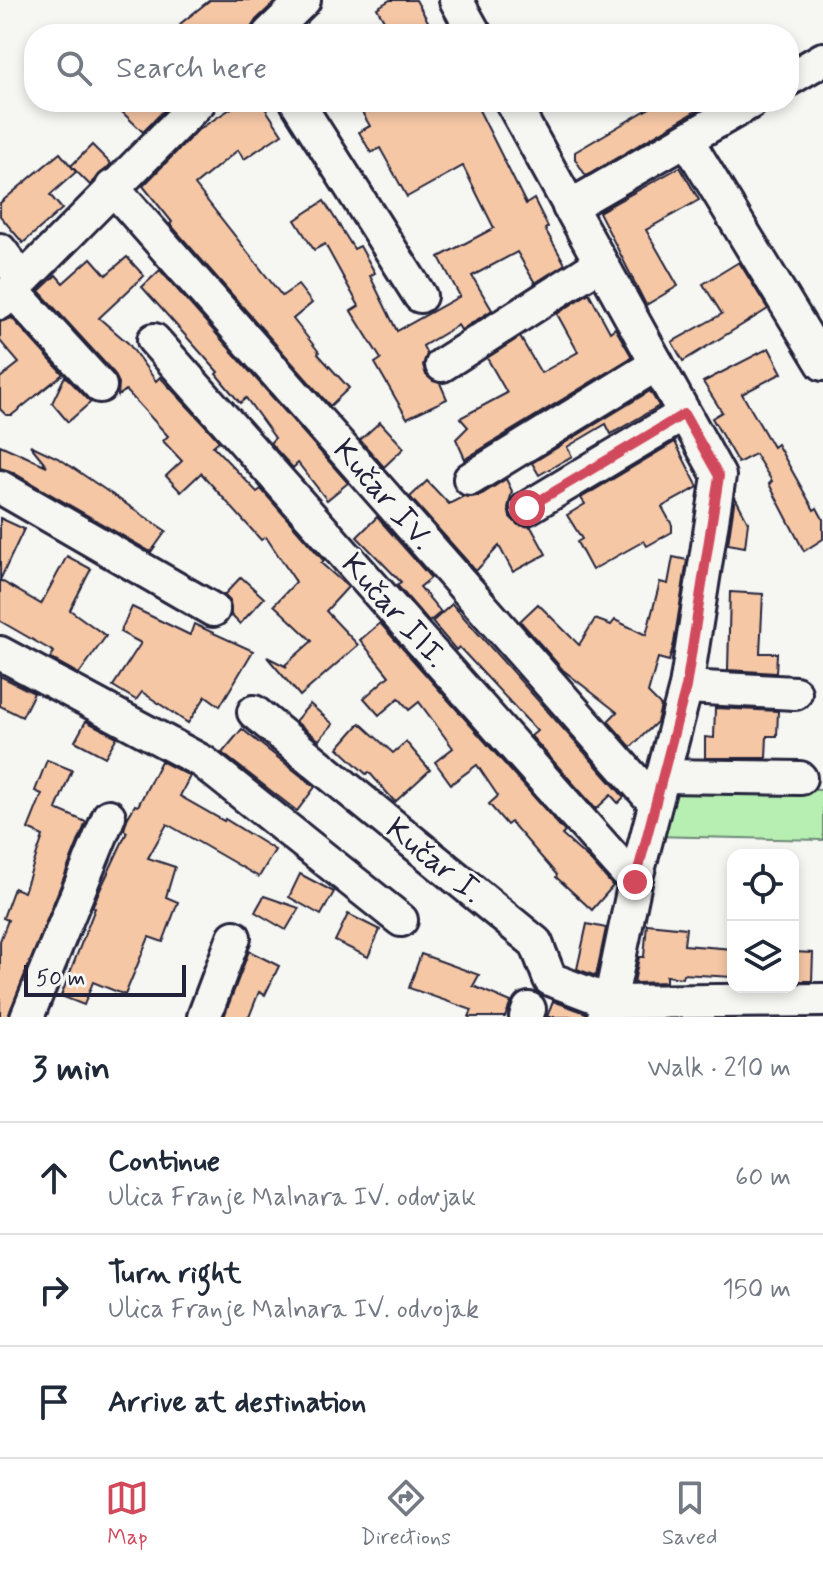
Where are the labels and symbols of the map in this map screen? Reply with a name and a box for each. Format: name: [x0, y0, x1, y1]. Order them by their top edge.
street label: Kučar IV.: [323, 430, 443, 560]
route start: [509, 490, 545, 526]
street label: Kučar III.: [331, 545, 457, 677]
street label: Kučar I.: [376, 809, 492, 913]
route end: [617, 864, 653, 900]
scale bar: [24, 961, 186, 997]

